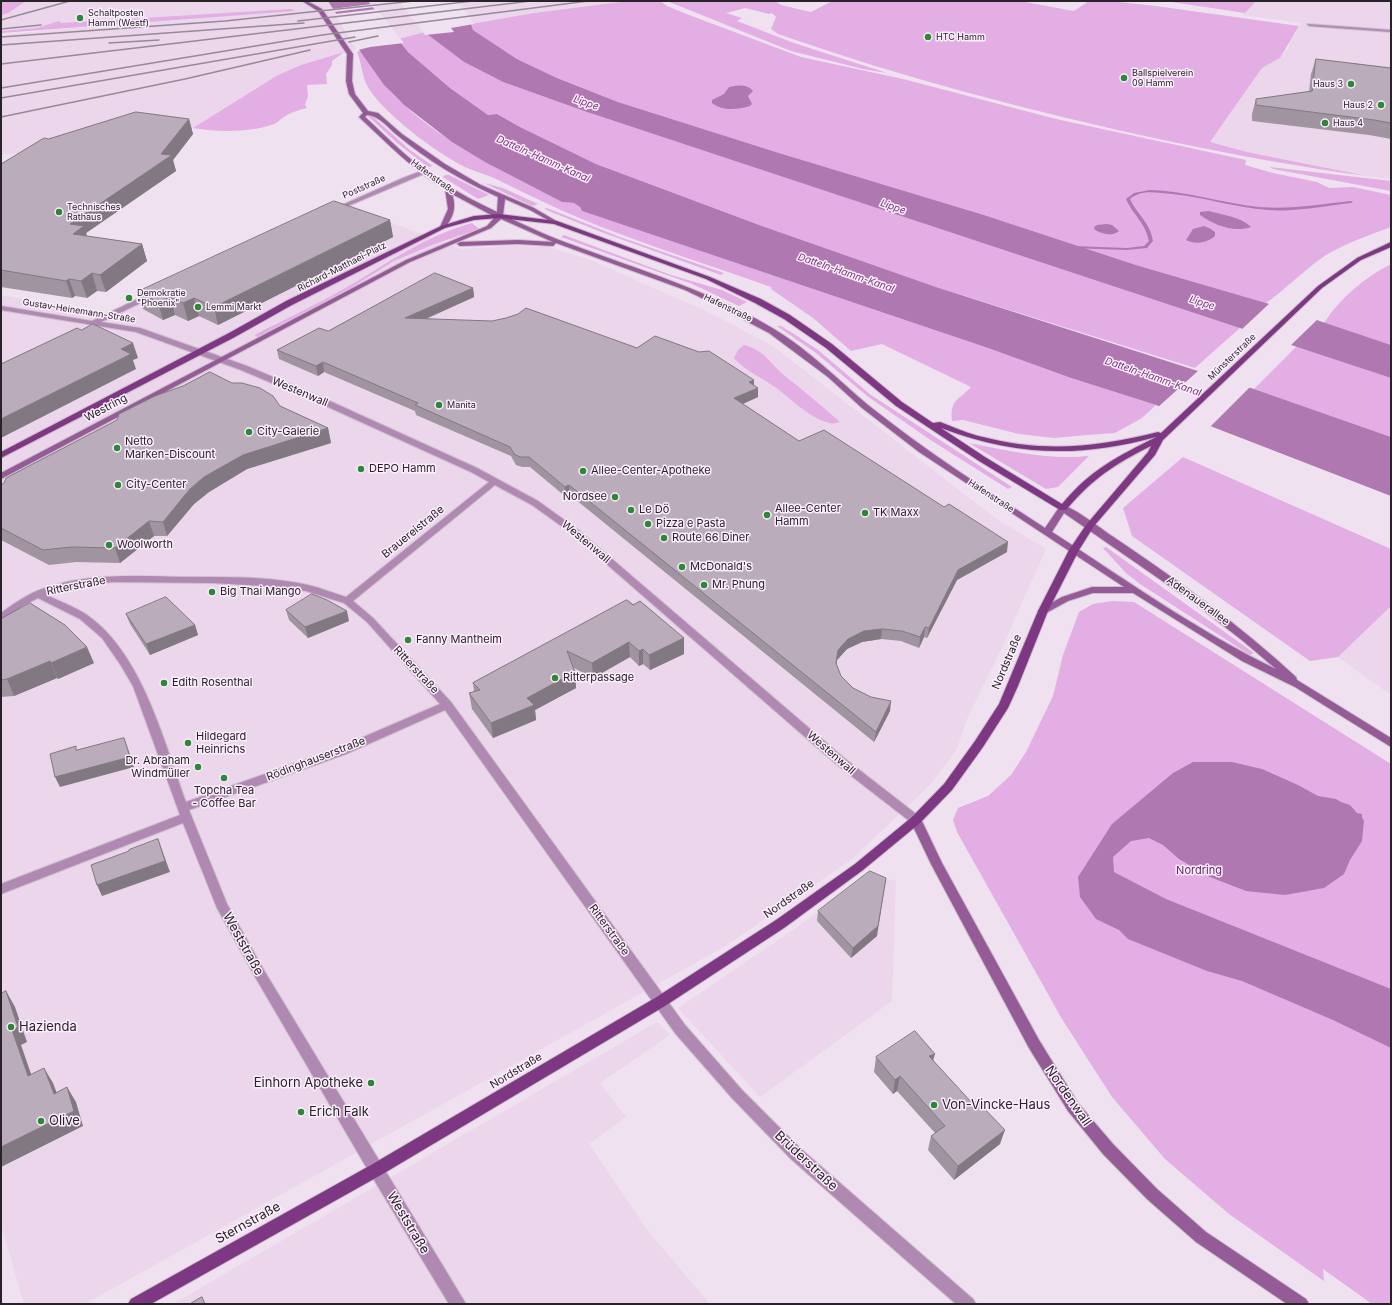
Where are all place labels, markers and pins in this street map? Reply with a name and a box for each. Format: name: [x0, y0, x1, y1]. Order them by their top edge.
place label: Schaltposten Hamm (Westf): [88, 8, 149, 29]
marker: Schaltposten Hamm (Westf): [75, 13, 85, 23]
marker: HTC Hamm: [923, 32, 933, 42]
place label: HTC Hamm: [936, 32, 985, 42]
place label: Ballspielverein 09 Hamm: [1132, 68, 1193, 89]
marker: Ballspielverein 09 Hamm: [1119, 73, 1129, 83]
place label: Haus 3: [1313, 79, 1343, 89]
marker: Haus 3: [1346, 79, 1356, 89]
place label: Haus 2: [1343, 100, 1373, 110]
marker: Haus 2: [1376, 100, 1386, 110]
marker: Haus 4: [1320, 118, 1330, 128]
place label: Haus 4: [1333, 118, 1363, 128]
place label: Technisches Rathaus: [67, 202, 121, 223]
marker: Technisches Rathaus: [54, 207, 64, 217]
place label: Demokratie "Phoenix": [137, 288, 186, 309]
marker: Demokratie "Phoenix": [124, 293, 134, 303]
marker: Lemmi Markt: [193, 302, 203, 312]
place label: Lemmi Markt: [206, 302, 261, 312]
marker: Manita: [434, 400, 444, 410]
place label: Manita: [447, 400, 476, 410]
place label: City-Galerie: [257, 425, 319, 439]
marker: City-Galerie: [244, 427, 254, 437]
place label: Netto Marken-Discount: [125, 435, 215, 461]
marker: Netto Marken-Discount: [112, 443, 122, 453]
place label: DEPO Hamm: [369, 462, 436, 476]
marker: DEPO Hamm: [356, 464, 366, 474]
place label: Allee-Center-Apotheke: [591, 464, 711, 478]
marker: Allee-Center-Apotheke: [578, 466, 588, 476]
place label: City-Center: [126, 478, 186, 492]
marker: City-Center: [113, 480, 123, 490]
place label: Nordsee: [563, 490, 607, 504]
marker: Nordsee: [610, 492, 620, 502]
place label: Allee-Center Hamm: [775, 502, 841, 528]
place label: Le Dö: [639, 503, 669, 517]
marker: Le Dö: [626, 505, 636, 515]
place label: TK Maxx: [873, 506, 919, 520]
marker: TK Maxx: [860, 508, 870, 518]
marker: Allee-Center Hamm: [762, 510, 772, 520]
place label: Pizza e Pasta: [656, 517, 725, 531]
marker: Pizza e Pasta: [643, 519, 653, 529]
place label: Route 66 Diner: [672, 531, 749, 545]
marker: Route 66 Diner: [659, 533, 669, 543]
place label: Woolworth: [117, 538, 173, 552]
marker: Woolworth: [104, 540, 114, 550]
place label: McDonald's: [690, 560, 752, 574]
marker: McDonald's: [677, 562, 687, 572]
place label: Mr. Phung: [712, 578, 765, 592]
marker: Mr. Phung: [699, 580, 709, 590]
place label: Big Thai Mango: [220, 585, 301, 599]
marker: Big Thai Mango: [207, 587, 217, 597]
place label: Fanny Mantheim: [416, 633, 502, 647]
marker: Fanny Mantheim: [403, 635, 413, 645]
place label: Ritterpassage: [563, 671, 634, 685]
marker: Ritterpassage: [550, 673, 560, 683]
place label: Edith Rosenthal: [172, 676, 252, 690]
marker: Edith Rosenthal: [159, 678, 169, 688]
place label: Hildegard Heinrichs: [196, 730, 246, 756]
marker: Hildegard Heinrichs: [183, 738, 193, 748]
place label: Dr. Abraham Windmüller: [125, 754, 190, 780]
marker: Dr. Abraham Windmüller: [193, 762, 203, 772]
marker: Topcha Tea - Coffee Bar: [219, 773, 229, 783]
place label: Topcha Tea - Coffee Bar: [192, 784, 256, 810]
place label: Hazienda: [19, 1019, 77, 1035]
marker: Hazienda: [6, 1022, 16, 1032]
place label: Einhorn Apotheke: [254, 1075, 363, 1091]
marker: Einhorn Apotheke: [366, 1078, 376, 1088]
place label: Von-Vincke-Haus: [942, 1097, 1050, 1113]
marker: Von-Vincke-Haus: [929, 1100, 939, 1110]
place label: Erich Falk: [309, 1104, 369, 1120]
marker: Erich Falk: [296, 1107, 306, 1117]
place label: Olive: [49, 1113, 80, 1129]
marker: Olive: [36, 1116, 46, 1126]

